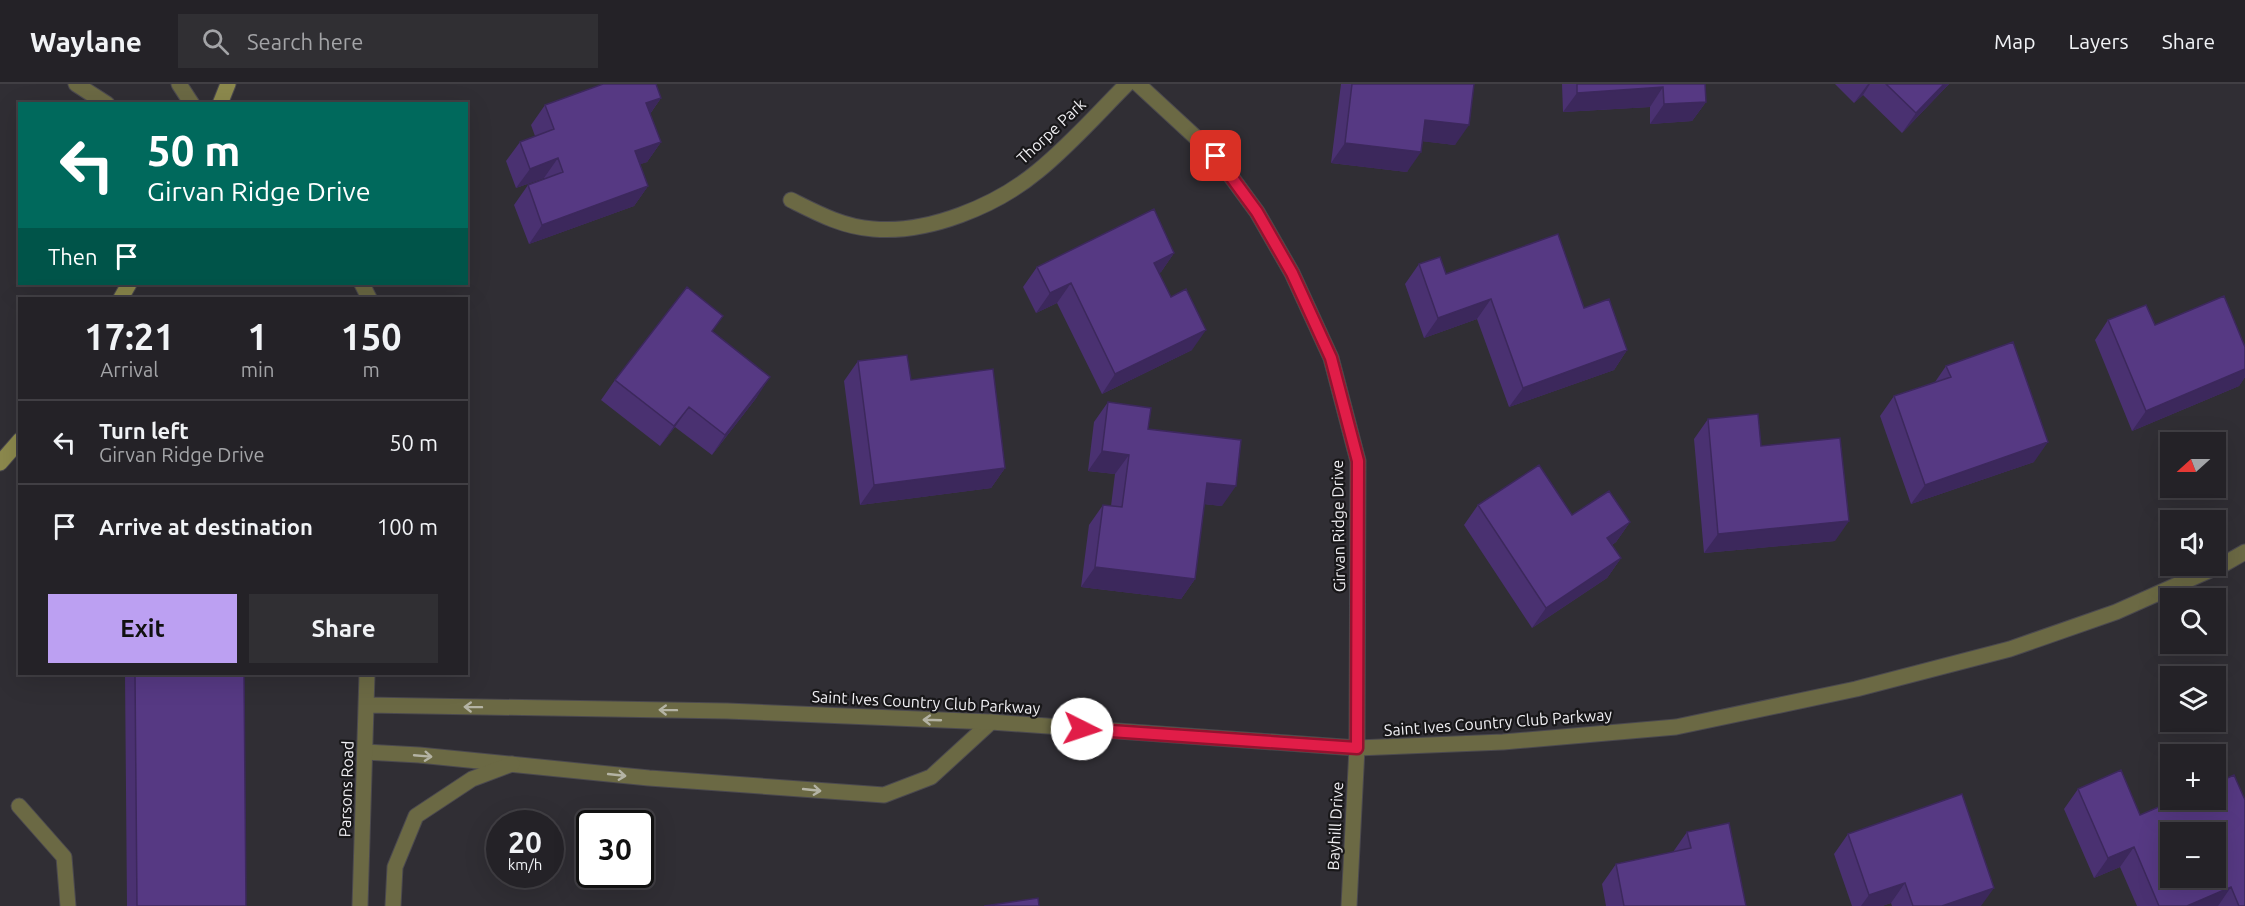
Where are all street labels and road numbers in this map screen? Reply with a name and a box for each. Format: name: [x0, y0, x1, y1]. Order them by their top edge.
street label: Thorpe Park: [1013, 95, 1089, 167]
street label: Girvan Ridge Drive: [1328, 460, 1348, 592]
street label: Saint Ives Country Club Parkway: [811, 687, 1041, 717]
street label: Saint Ives Country Club Parkway: [1383, 705, 1613, 739]
street label: Parsons Road: [335, 740, 357, 838]
street label: Bayhill Drive: [1324, 781, 1346, 871]

